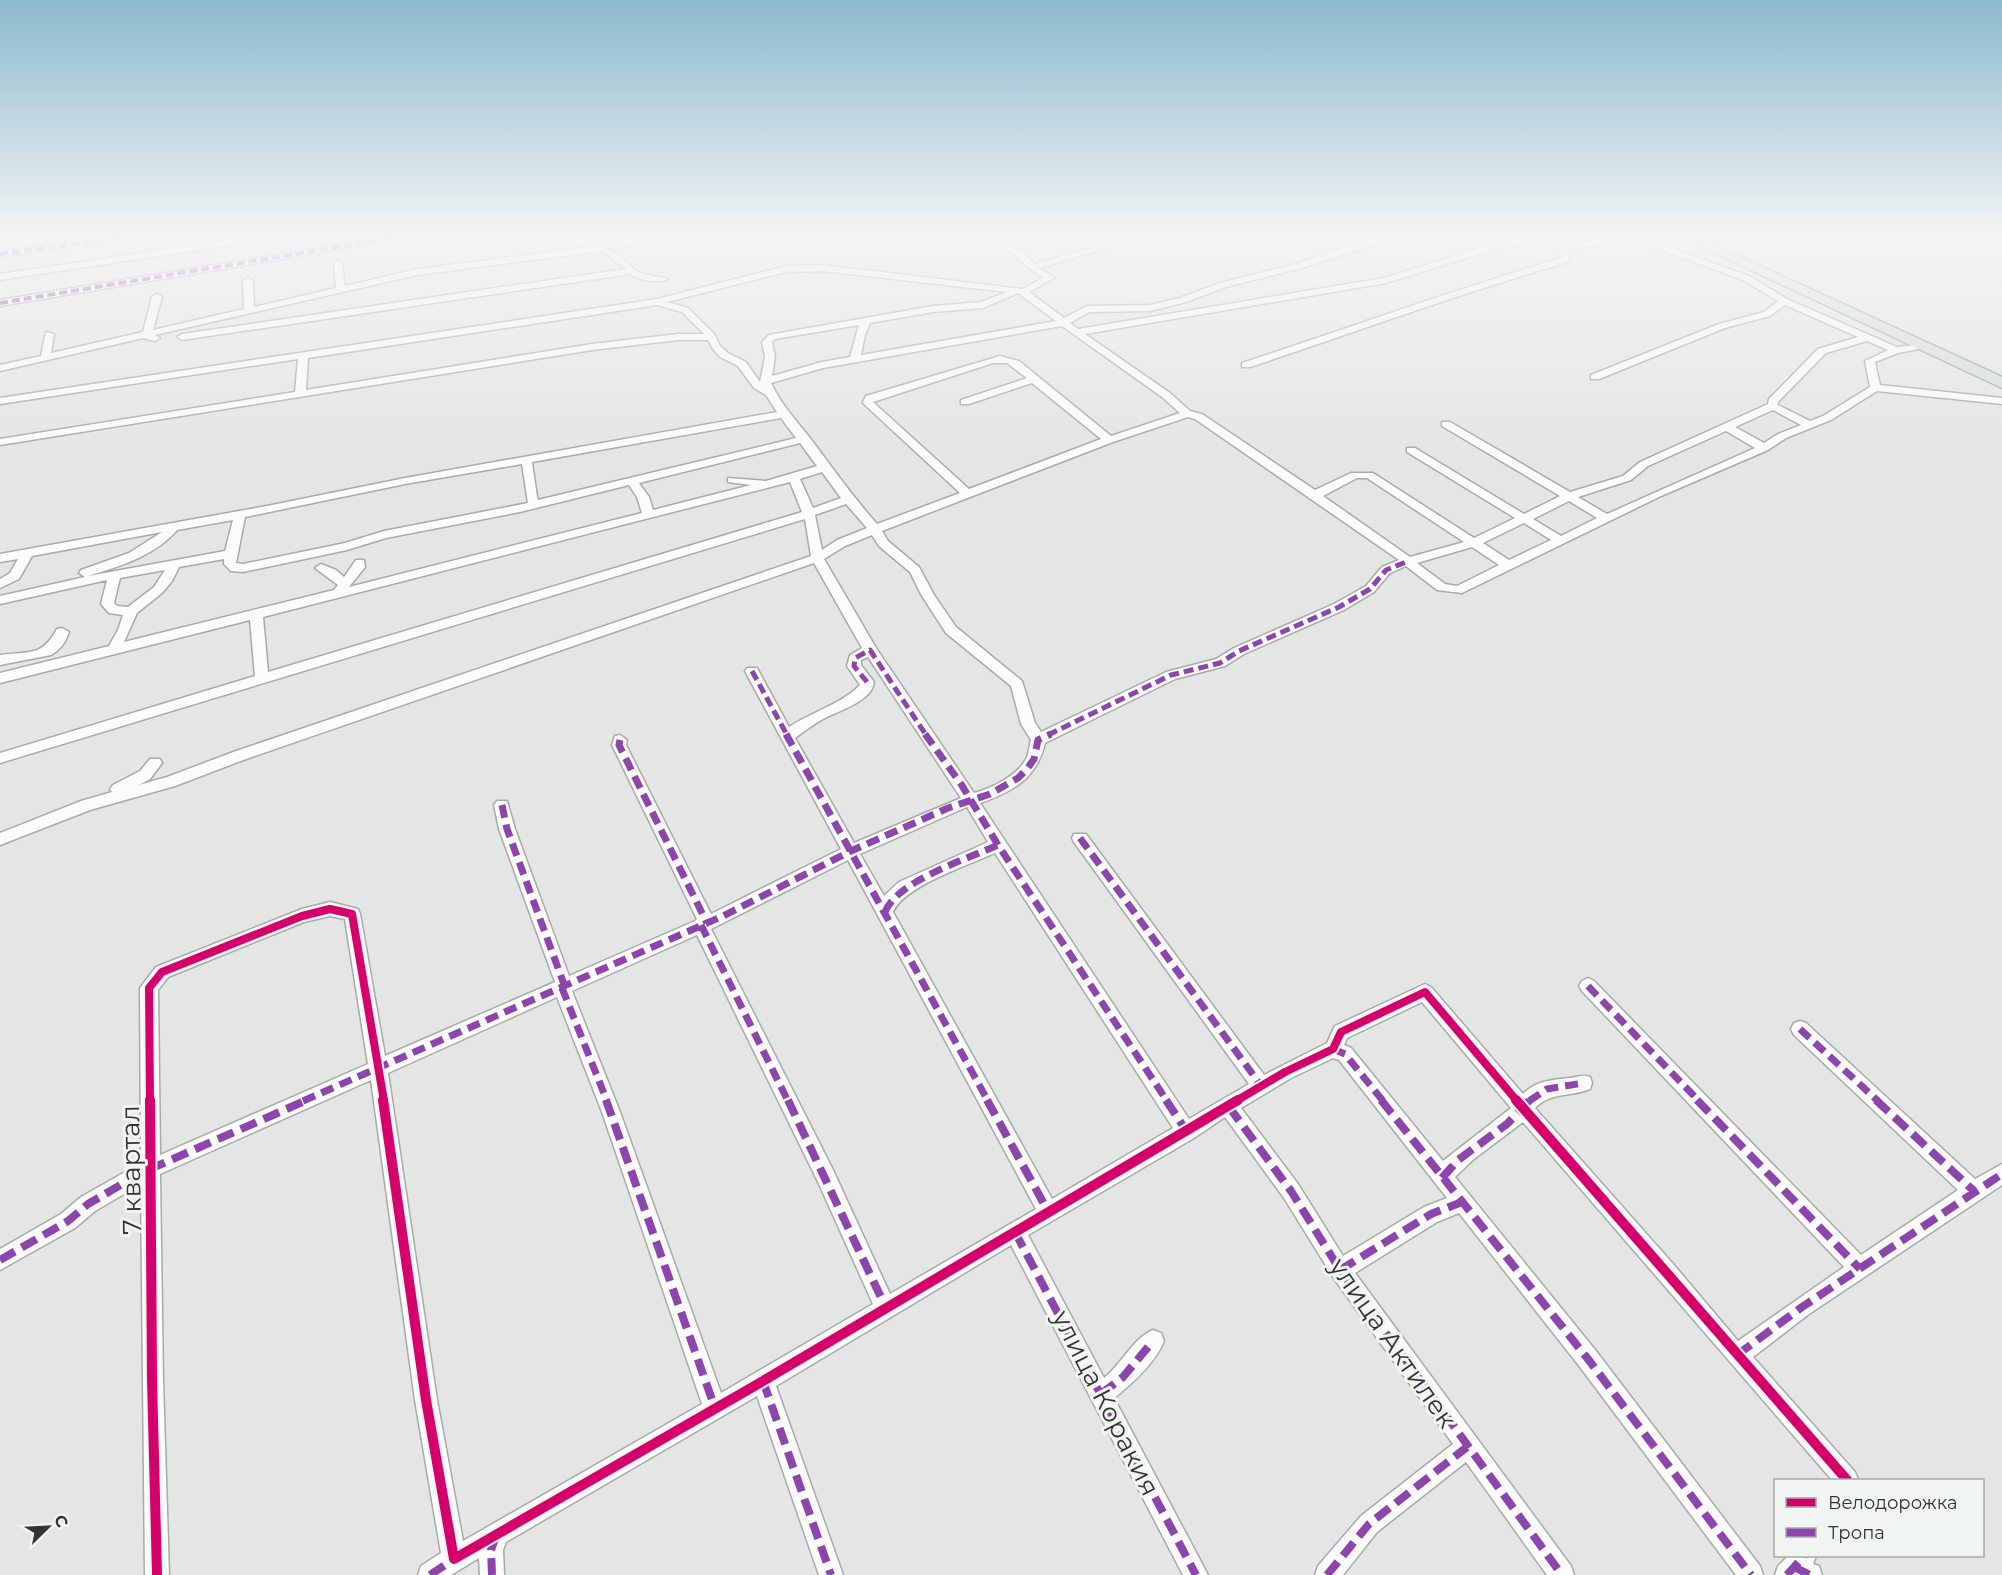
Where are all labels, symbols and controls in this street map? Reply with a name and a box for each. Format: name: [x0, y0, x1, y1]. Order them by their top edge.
street label: 7 квартал: [114, 1105, 148, 1235]
street label: улица Актилек: [1322, 1251, 1463, 1434]
street label: улица Коракия: [1045, 1304, 1166, 1501]
legend: [1774, 1479, 1984, 1557]
text: Велодорожка: [1828, 1492, 1957, 1514]
north arrow: [18, 1497, 78, 1557]
text: С: [50, 1512, 72, 1531]
text: Тропа: [1828, 1522, 1885, 1544]

